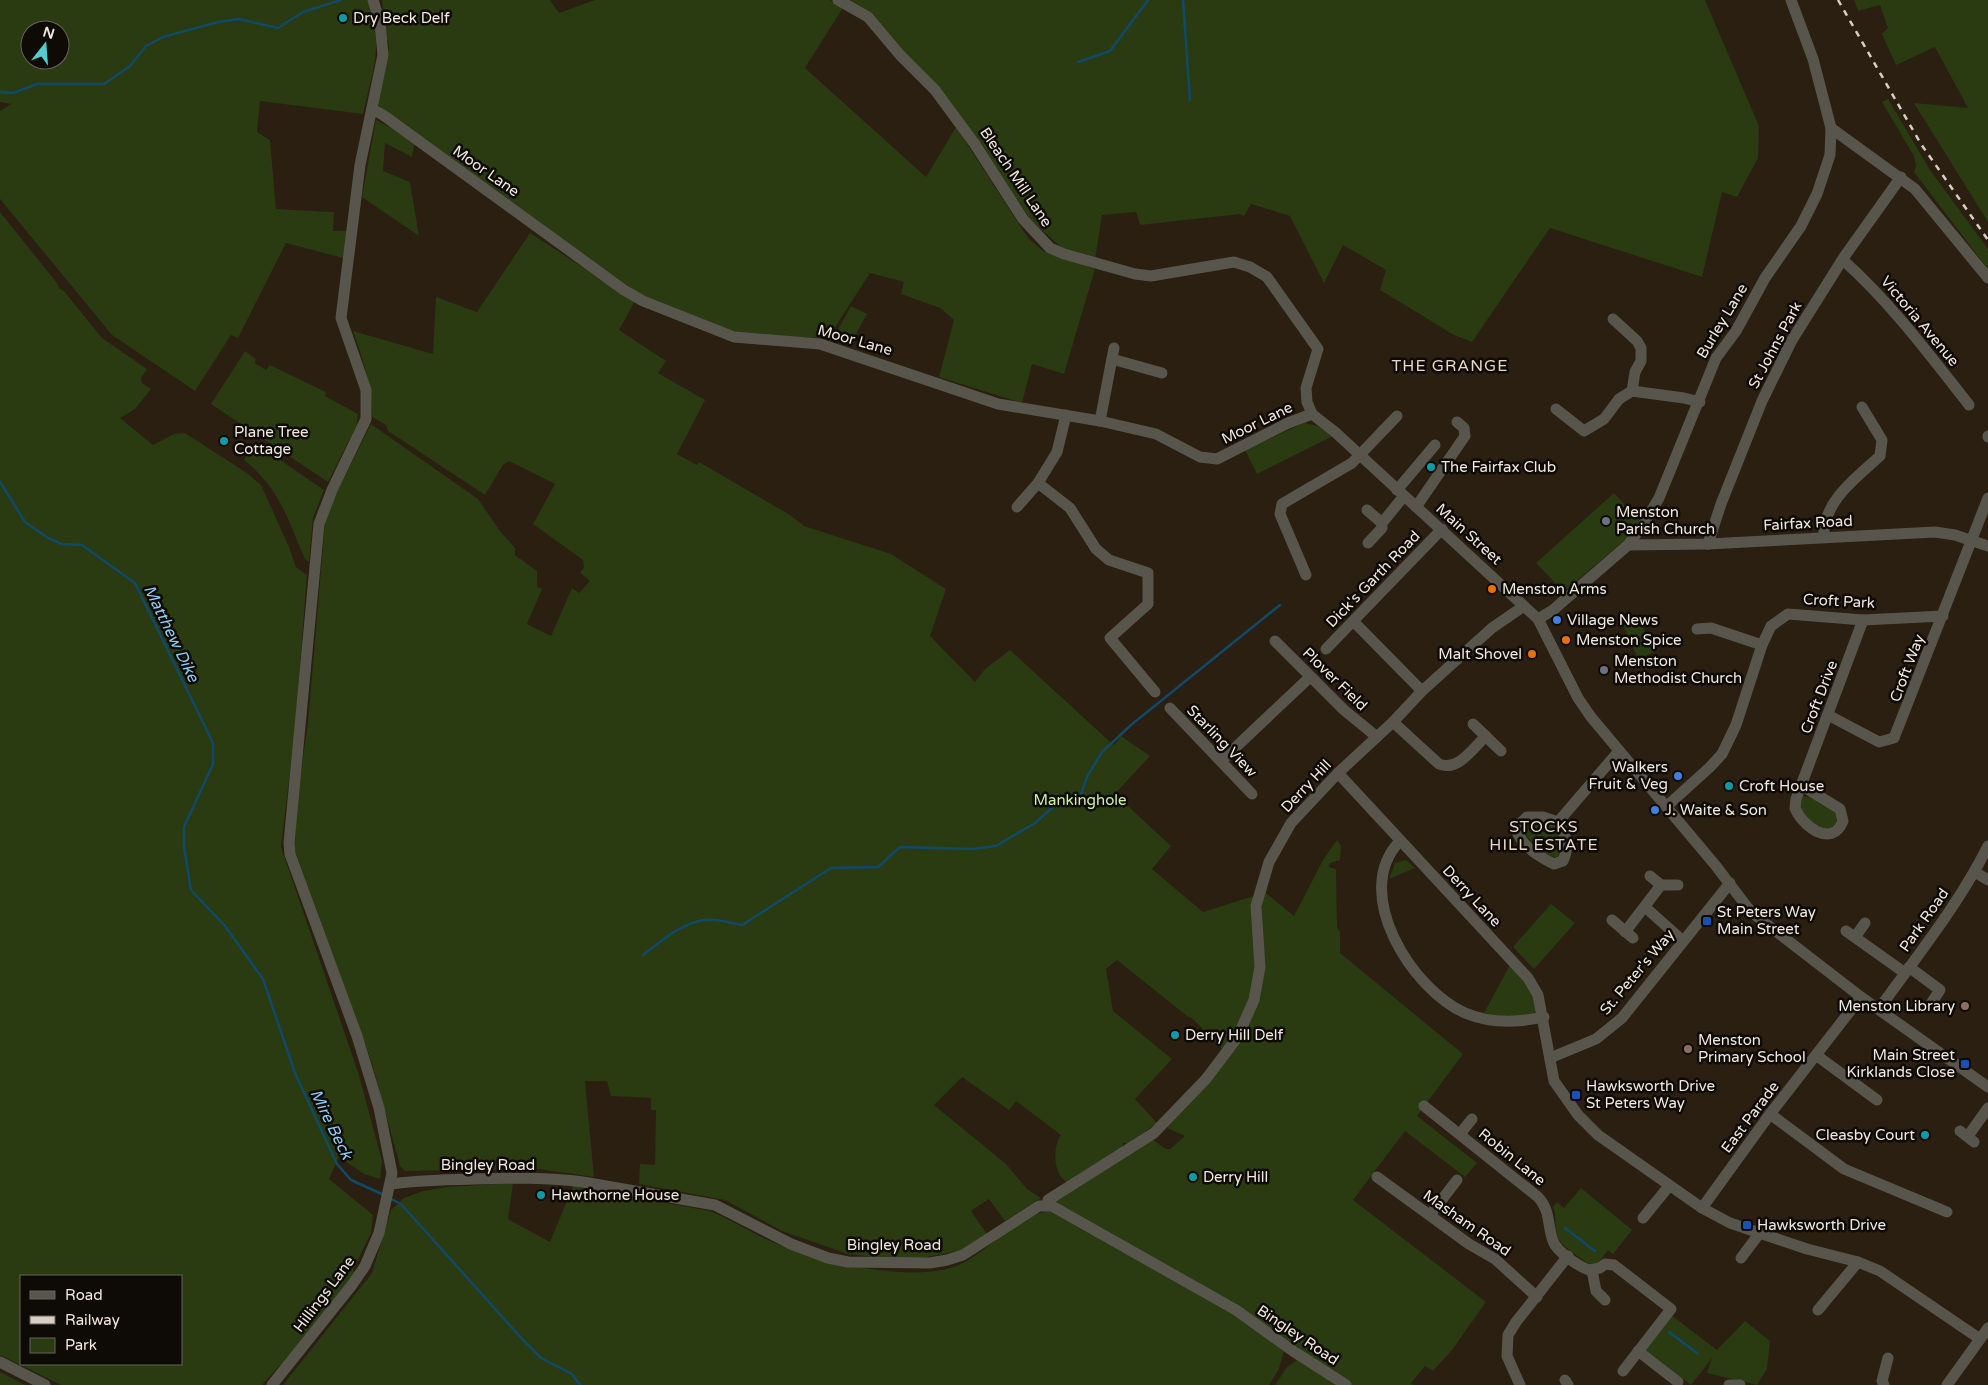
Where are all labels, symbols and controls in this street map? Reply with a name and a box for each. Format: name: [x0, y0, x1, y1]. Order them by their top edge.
place label: Dry Beck Delf: [353, 9, 450, 27]
marker: Dry Beck Delf: [337, 12, 349, 24]
north arrow: [20, 20, 70, 70]
text: N: [41, 23, 57, 43]
street label: Bleach Mill Lane: [976, 124, 1056, 230]
street label: Moor Lane: [449, 142, 523, 200]
street label: Victoria Avenue: [1877, 272, 1963, 370]
street label: Burley Lane: [1693, 280, 1751, 362]
street label: St Johns Park: [1745, 298, 1805, 392]
street label: Moor Lane: [816, 321, 894, 359]
district label: THE GRANGE: [1392, 356, 1508, 376]
street label: Moor Lane: [1219, 398, 1295, 448]
place label: Plane Tree Cottage: [234, 423, 308, 458]
marker: Plane Tree Cottage: [218, 435, 230, 447]
place label: The Fairfax Club: [1441, 458, 1556, 476]
marker: The Fairfax Club: [1425, 461, 1437, 473]
street label: Main Street: [1432, 500, 1506, 568]
place label: Menston Parish Church: [1616, 503, 1715, 538]
street label: Fairfax Road: [1763, 512, 1853, 534]
marker: Menston Parish Church: [1600, 515, 1612, 527]
street label: Dick's Garth Road: [1322, 527, 1424, 631]
place label: Menston Arms: [1502, 580, 1607, 598]
water label: Matthew Dike: [139, 582, 204, 686]
marker: Menston Arms: [1486, 583, 1498, 595]
street label: Croft Park: [1803, 590, 1875, 612]
place label: Village News: [1567, 611, 1658, 629]
marker: Village News: [1551, 614, 1563, 626]
place label: Menston Spice: [1576, 631, 1682, 649]
street label: Croft Way: [1886, 632, 1928, 704]
marker: Menston Spice: [1560, 634, 1572, 646]
street label: Plover Field: [1299, 644, 1371, 714]
place label: Malt Shovel: [1438, 645, 1522, 663]
marker: Malt Shovel: [1526, 648, 1538, 660]
place label: Menston Methodist Church: [1614, 652, 1742, 687]
street label: Croft Drive: [1797, 658, 1841, 736]
marker: Menston Methodist Church: [1598, 664, 1610, 676]
street label: Starling View: [1183, 701, 1261, 781]
street label: Derry Hill: [1277, 756, 1335, 816]
place label: Walkers Fruit & Veg: [1589, 758, 1668, 793]
marker: Walkers Fruit & Veg: [1672, 770, 1684, 782]
place label: Croft House: [1739, 777, 1824, 795]
marker: Croft House: [1723, 780, 1735, 792]
park label: Mankinghole: [1033, 791, 1127, 809]
place label: J. Waite & Son: [1665, 801, 1767, 819]
marker: J. Waite & Son: [1649, 804, 1661, 816]
district label: STOCKS HILL ESTATE: [1489, 817, 1599, 855]
street label: Derry Lane: [1439, 861, 1505, 931]
street label: Park Road: [1896, 885, 1952, 955]
place label: St Peters Way Main Street: [1717, 903, 1816, 938]
marker: St Peters Way Main Street: [1701, 915, 1713, 927]
street label: St. Peter's Way: [1596, 926, 1678, 1018]
place label: Menston Library: [1838, 997, 1955, 1015]
marker: Menston Library: [1959, 1000, 1971, 1012]
place label: Derry Hill Delf: [1185, 1026, 1283, 1044]
marker: Derry Hill Delf: [1169, 1029, 1181, 1041]
place label: Menston Primary School: [1698, 1031, 1806, 1066]
marker: Menston Primary School: [1682, 1043, 1694, 1055]
place label: Main Street Kirklands Close: [1846, 1046, 1955, 1081]
marker: Main Street Kirklands Close: [1959, 1058, 1971, 1070]
place label: Hawksworth Drive St Peters Way: [1586, 1077, 1715, 1112]
street label: East Parade: [1717, 1078, 1783, 1156]
water label: Mire Beck: [306, 1086, 357, 1164]
marker: Hawksworth Drive St Peters Way: [1570, 1089, 1582, 1101]
street label: Robin Lane: [1475, 1125, 1549, 1189]
place label: Cleasby Court: [1815, 1126, 1915, 1144]
marker: Cleasby Court: [1919, 1129, 1931, 1141]
street label: Bingley Road: [441, 1156, 535, 1174]
place label: Derry Hill: [1203, 1168, 1268, 1186]
marker: Derry Hill: [1187, 1171, 1199, 1183]
place label: Hawthorne House: [551, 1186, 679, 1204]
street label: Masham Road: [1420, 1186, 1514, 1260]
marker: Hawthorne House: [535, 1189, 547, 1201]
place label: Hawksworth Drive: [1757, 1216, 1886, 1234]
marker: Hawksworth Drive: [1741, 1219, 1753, 1231]
street label: Bingley Road: [847, 1236, 941, 1254]
street label: Hillings Lane: [290, 1252, 358, 1336]
legend: [20, 1275, 182, 1365]
text: Road: [65, 1286, 103, 1304]
street label: Bingley Road: [1254, 1301, 1342, 1369]
text: Railway: [65, 1311, 120, 1329]
text: Park: [65, 1336, 97, 1354]

